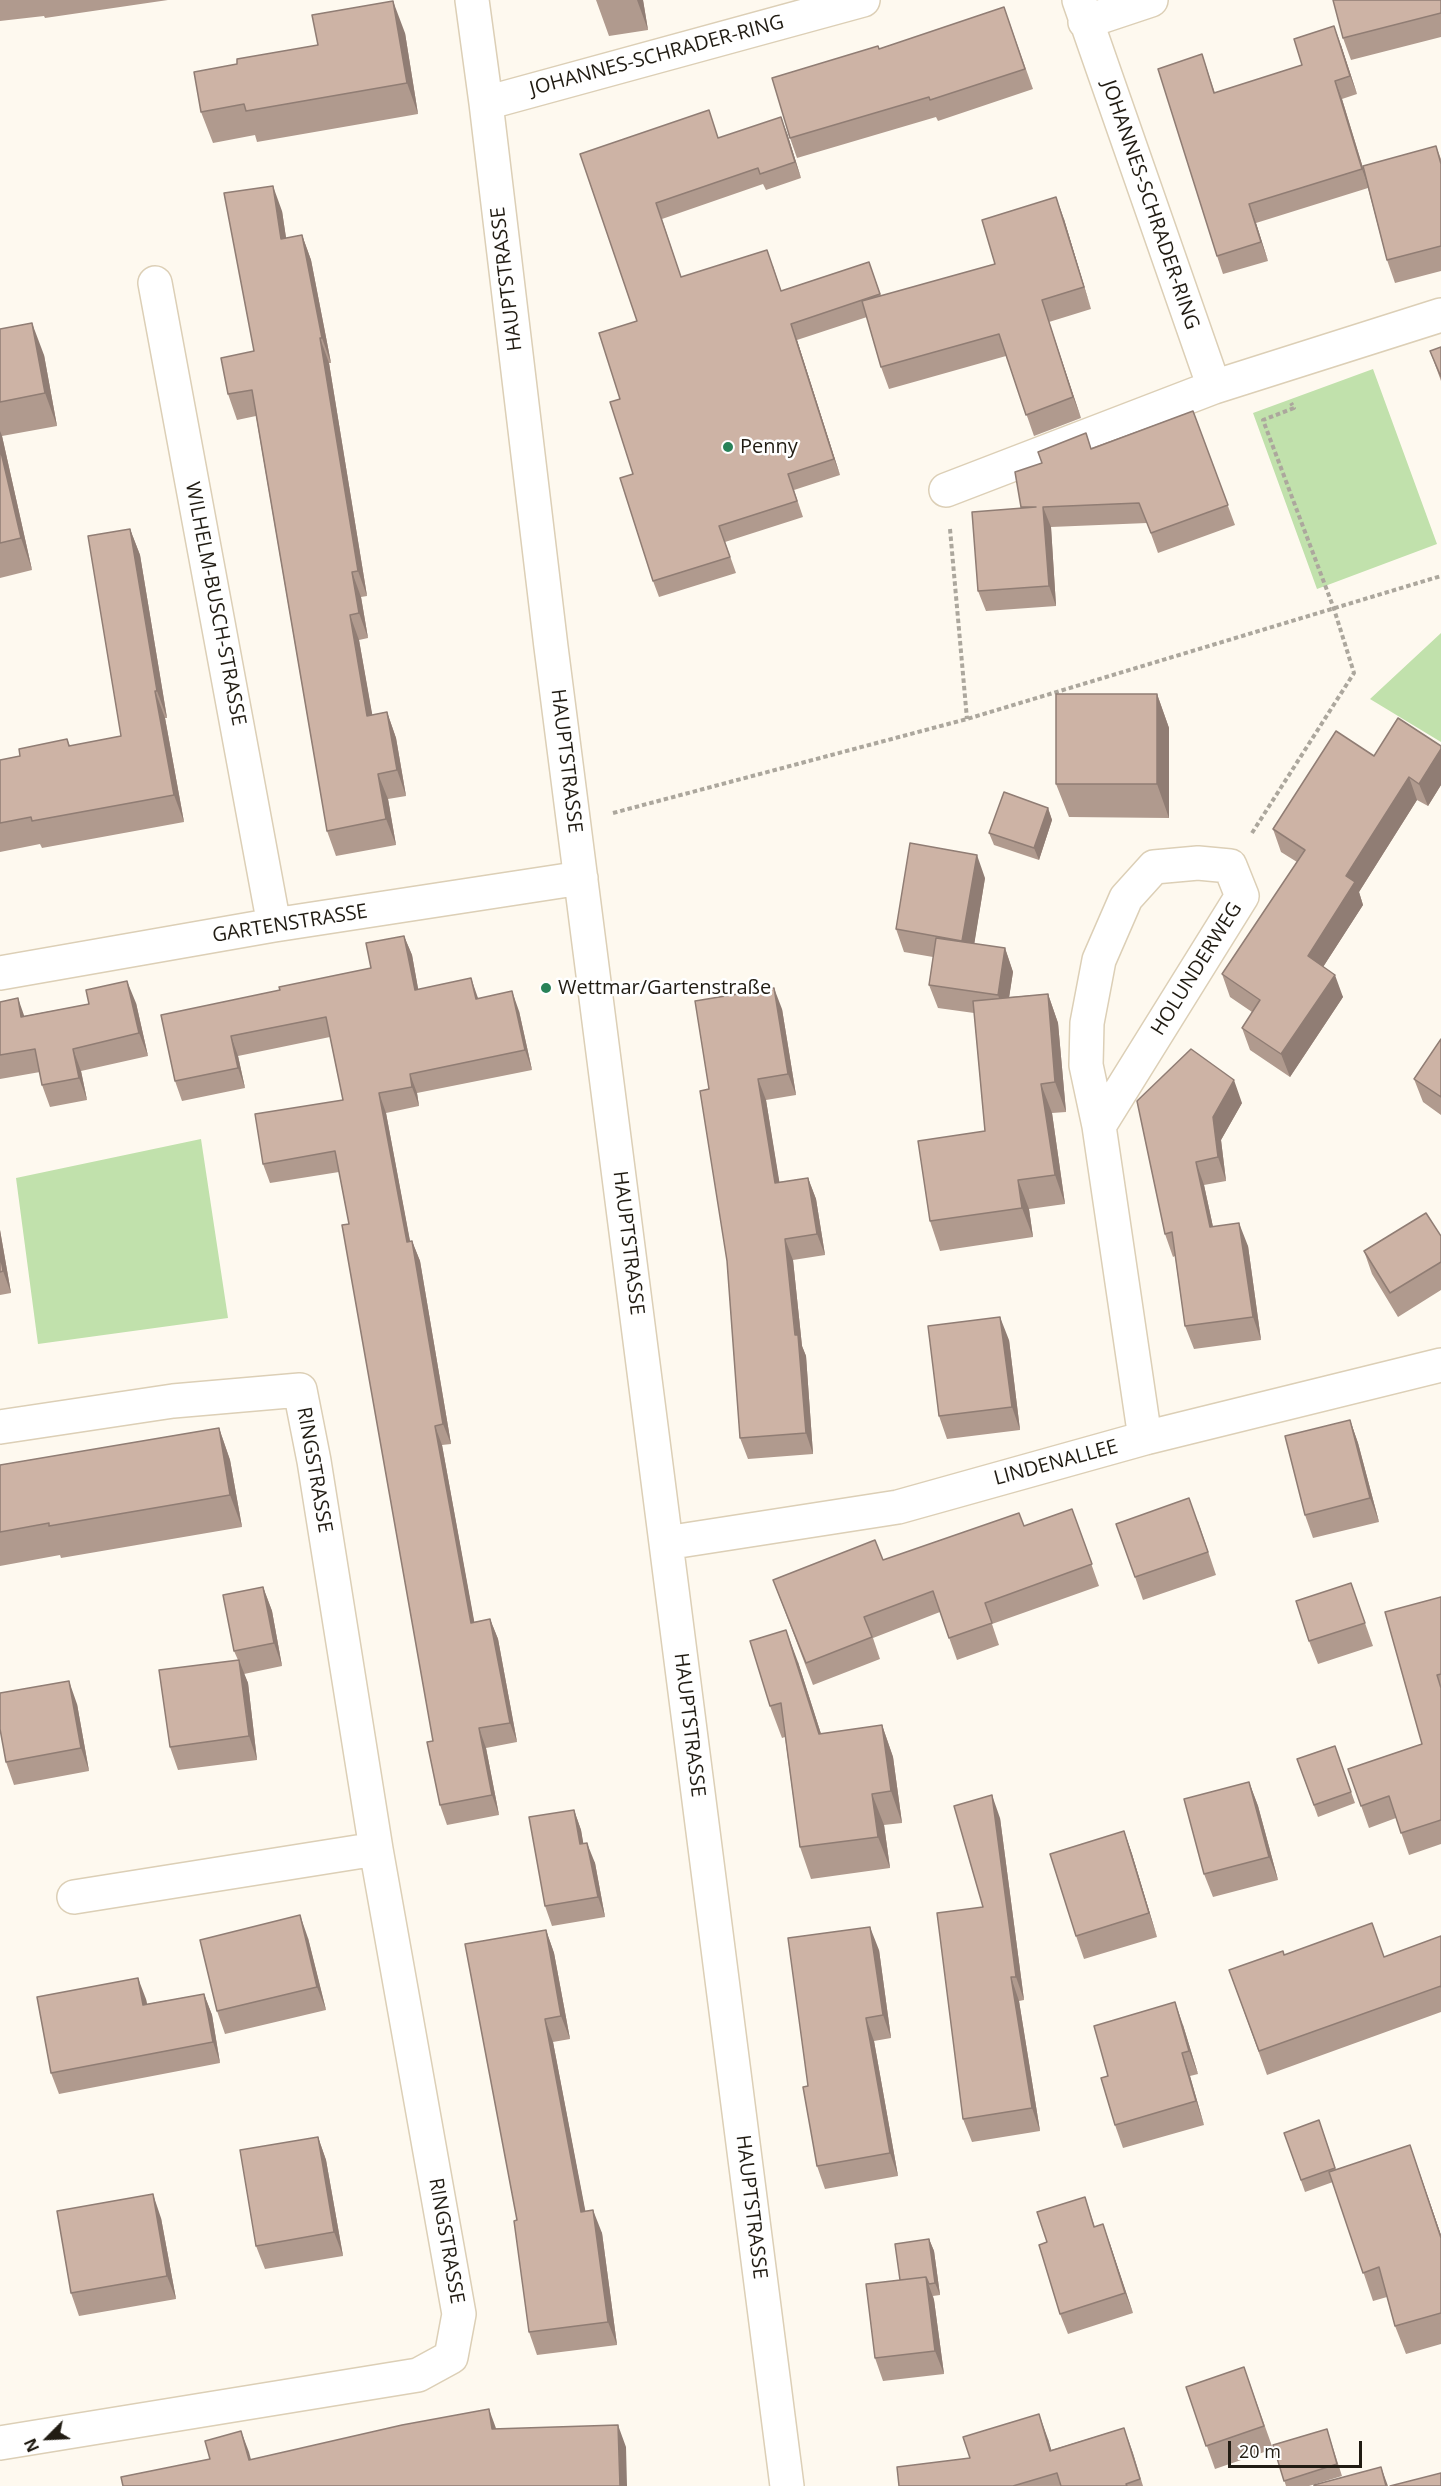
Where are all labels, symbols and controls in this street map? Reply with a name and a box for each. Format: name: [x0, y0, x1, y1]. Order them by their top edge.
street label: JOHANNES-SCHRADER-RING: [527, 10, 787, 102]
street label: JOHANNES-SCHRADER-RING: [1096, 77, 1204, 333]
street label: HAUPTSTRASSE: [486, 206, 528, 352]
place label: Penny: [740, 435, 798, 459]
marker: Penny: [721, 440, 735, 454]
street label: WILHELM-BUSCH-STRASSE: [180, 480, 250, 728]
street label: HAUPTSTRASSE: [545, 688, 587, 834]
street label: HOLUNDERWEG: [1146, 898, 1248, 1040]
street label: GARTENSTRASSE: [211, 900, 369, 948]
place label: Wettmar/Gartenstraße: [558, 976, 771, 1000]
marker: Wettmar/Gartenstraße: [539, 981, 553, 995]
street label: HAUPTSTRASSE: [607, 1170, 649, 1316]
street label: RINGSTRASSE: [291, 1405, 337, 1535]
street label: LINDENALLEE: [991, 1435, 1121, 1491]
street label: HAUPTSTRASSE: [668, 1652, 710, 1798]
street label: HAUPTSTRASSE: [730, 2134, 772, 2280]
street label: RINGSTRASSE: [423, 2176, 469, 2306]
north arrow: [18, 2408, 78, 2468]
scale bar: [1231, 2429, 1364, 2467]
text: N: [19, 2435, 44, 2456]
text: 20 m: [1239, 2439, 1281, 2463]

